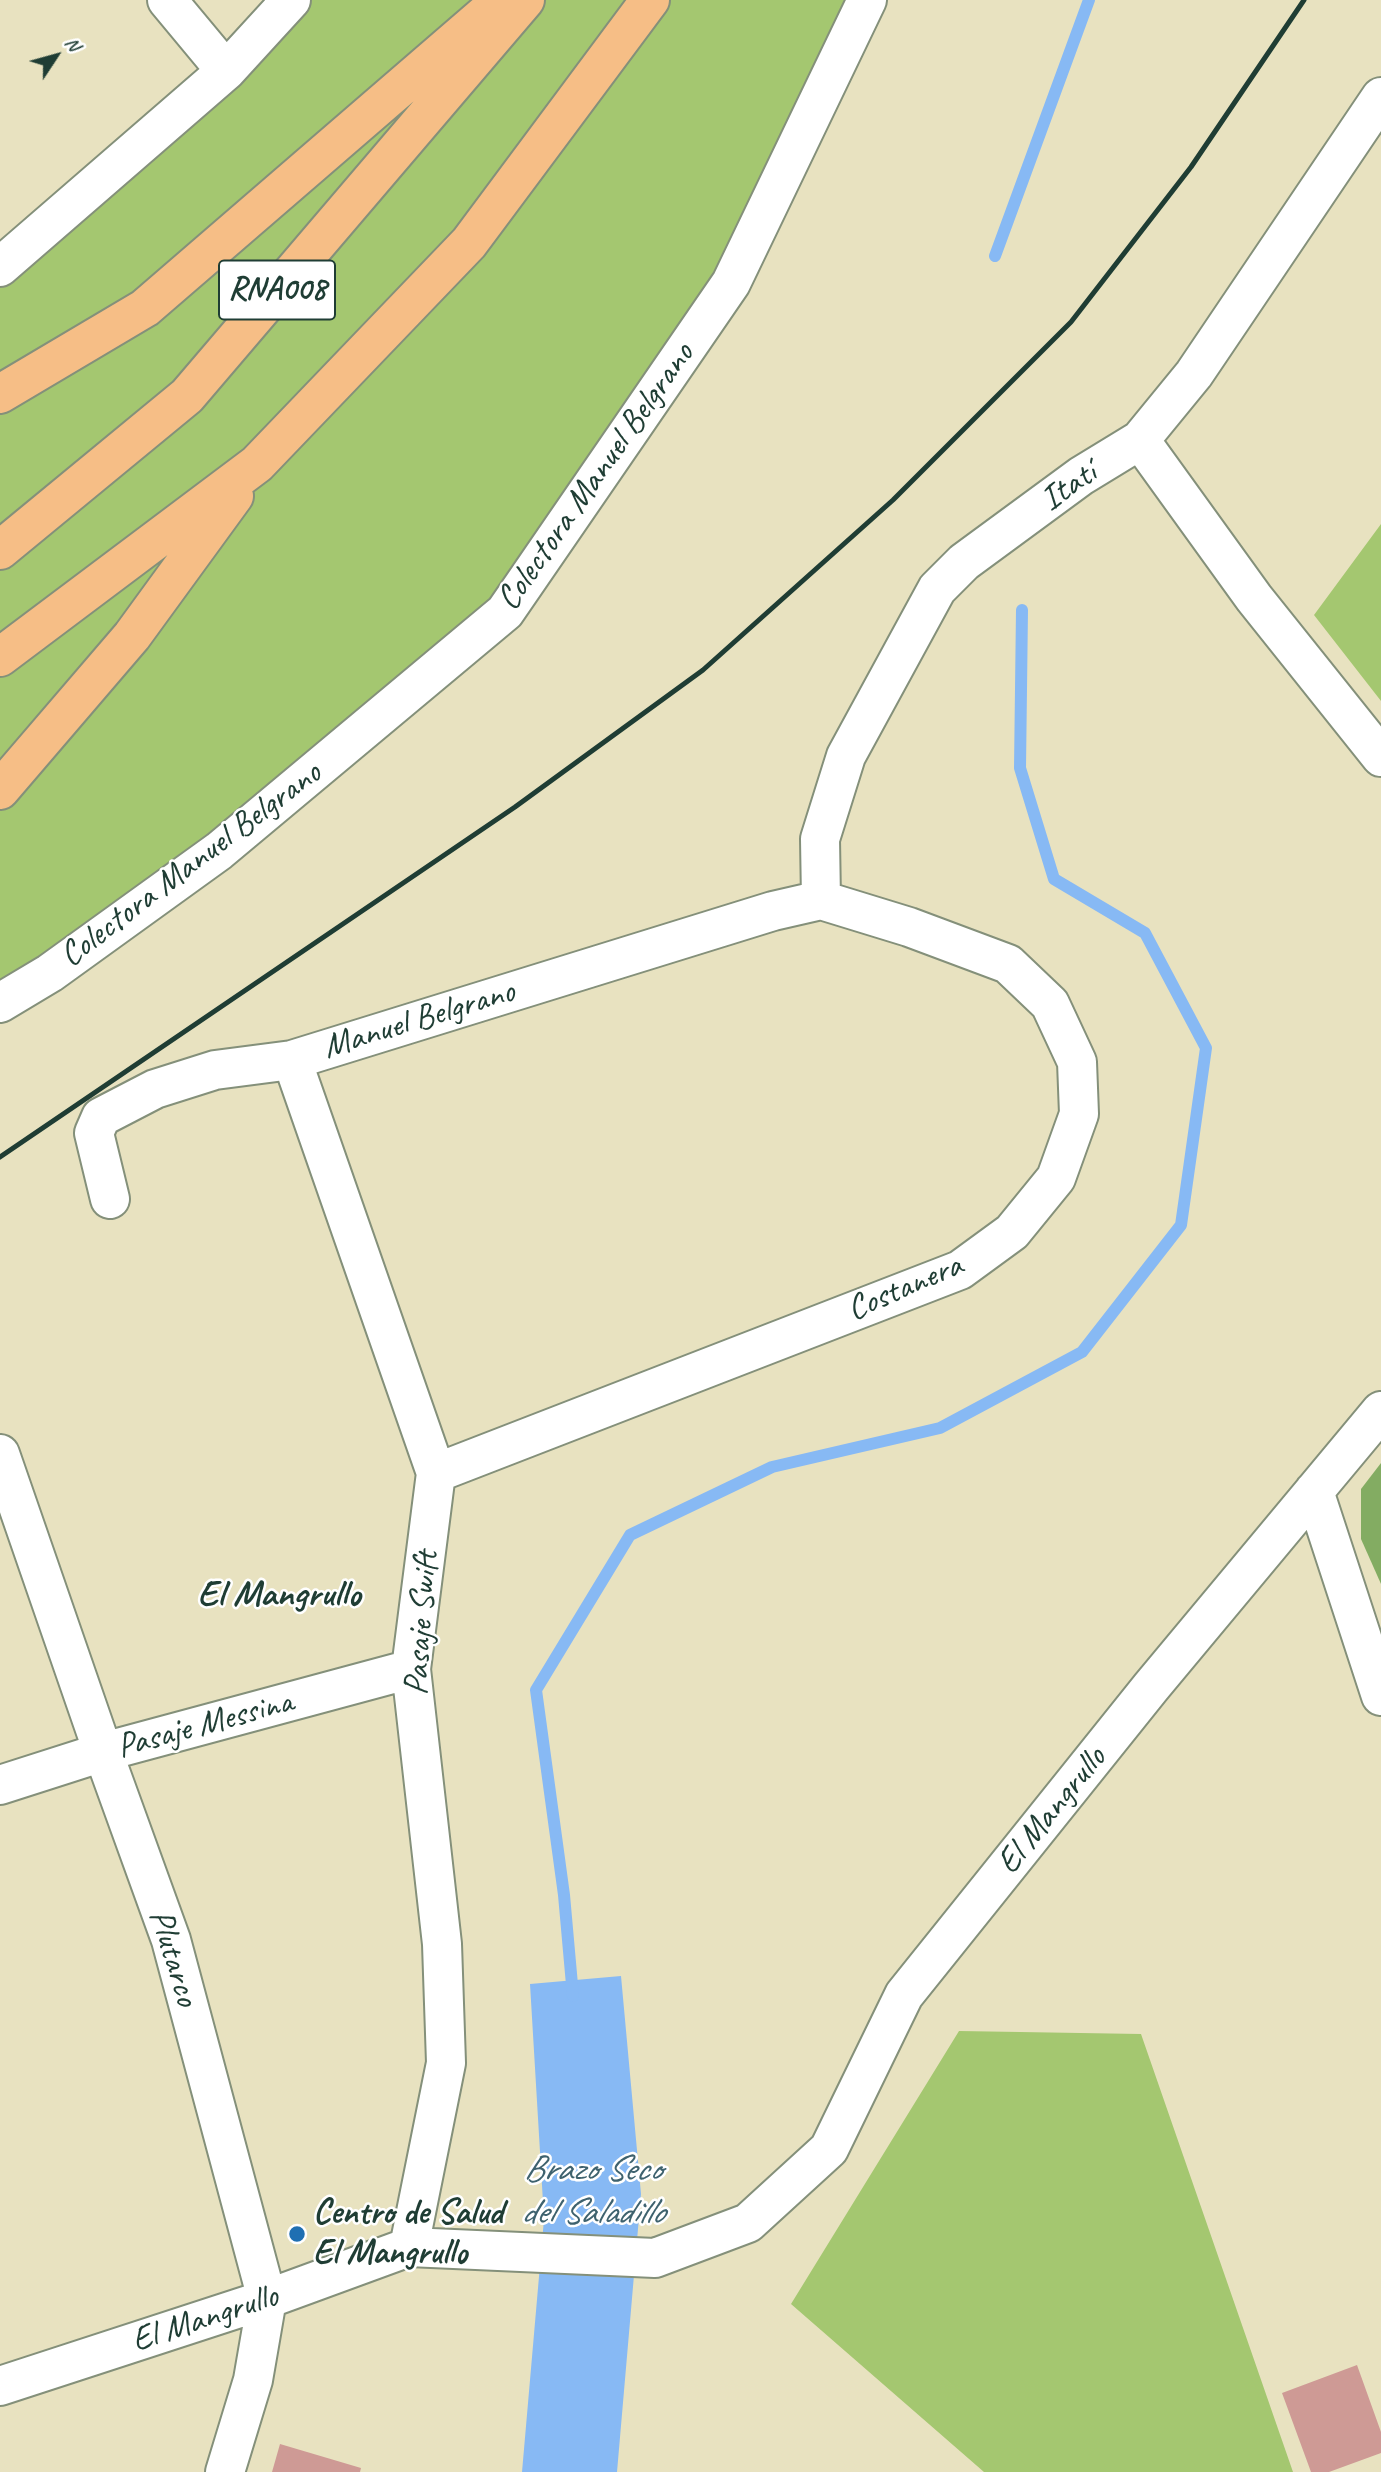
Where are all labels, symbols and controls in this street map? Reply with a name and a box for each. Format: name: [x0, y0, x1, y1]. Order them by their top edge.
north arrow: [21, 21, 91, 91]
text: N: [60, 32, 86, 55]
road number: RNA008: [219, 260, 335, 320]
street label: Colectora Manuel Belgrano: [488, 335, 704, 619]
street label: Itatí: [1033, 453, 1105, 521]
street label: Colectora Manuel Belgrano: [52, 753, 330, 977]
street label: Manuel Belgrano: [318, 971, 520, 1069]
street label: Costanera: [841, 1245, 969, 1331]
street label: Pasaje Swift: [396, 1550, 448, 1696]
district label: El Mangrullo: [198, 1573, 360, 1617]
street label: Pasaje Messina: [113, 1681, 297, 1769]
street label: El Mangrullo: [988, 1739, 1116, 1883]
street label: Plutarco: [139, 1905, 207, 2011]
water label: Brazo Seco del Saladillo: [520, 2148, 664, 2235]
place label: Centro de Salud El Mangrullo: [313, 2193, 503, 2275]
marker: Centro de Salud El Mangrullo: [287, 2224, 307, 2244]
street label: El Mangrullo: [127, 2276, 283, 2362]

